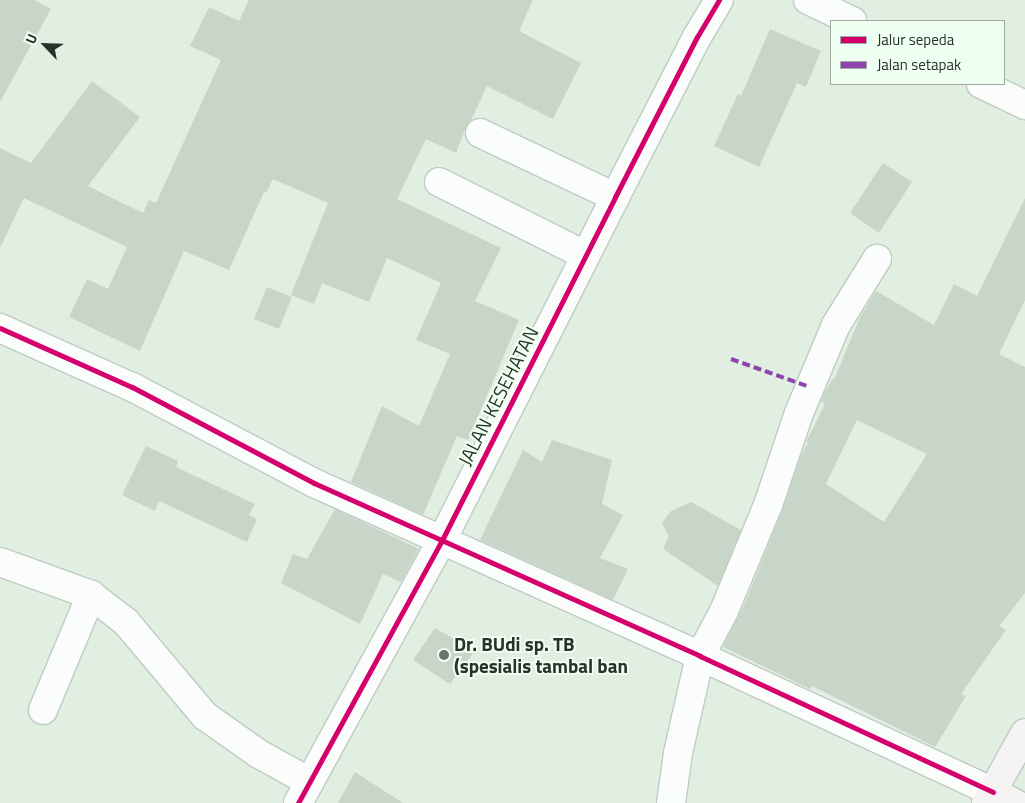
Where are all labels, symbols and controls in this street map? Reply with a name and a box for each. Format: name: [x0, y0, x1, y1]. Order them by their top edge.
north arrow: [20, 20, 70, 70]
legend: [830, 20, 1005, 85]
text: Jalur sepeda: [877, 28, 954, 51]
text: U: [19, 30, 42, 47]
text: Jalan setapak: [877, 53, 961, 76]
street label: JALAN KESEHATAN: [453, 323, 543, 469]
place label: Dr. BUdi sp. TB (spesialis tambal ban: [454, 633, 628, 677]
marker: Dr. BUdi sp. TB (spesialis tambal ban: [438, 649, 450, 661]

